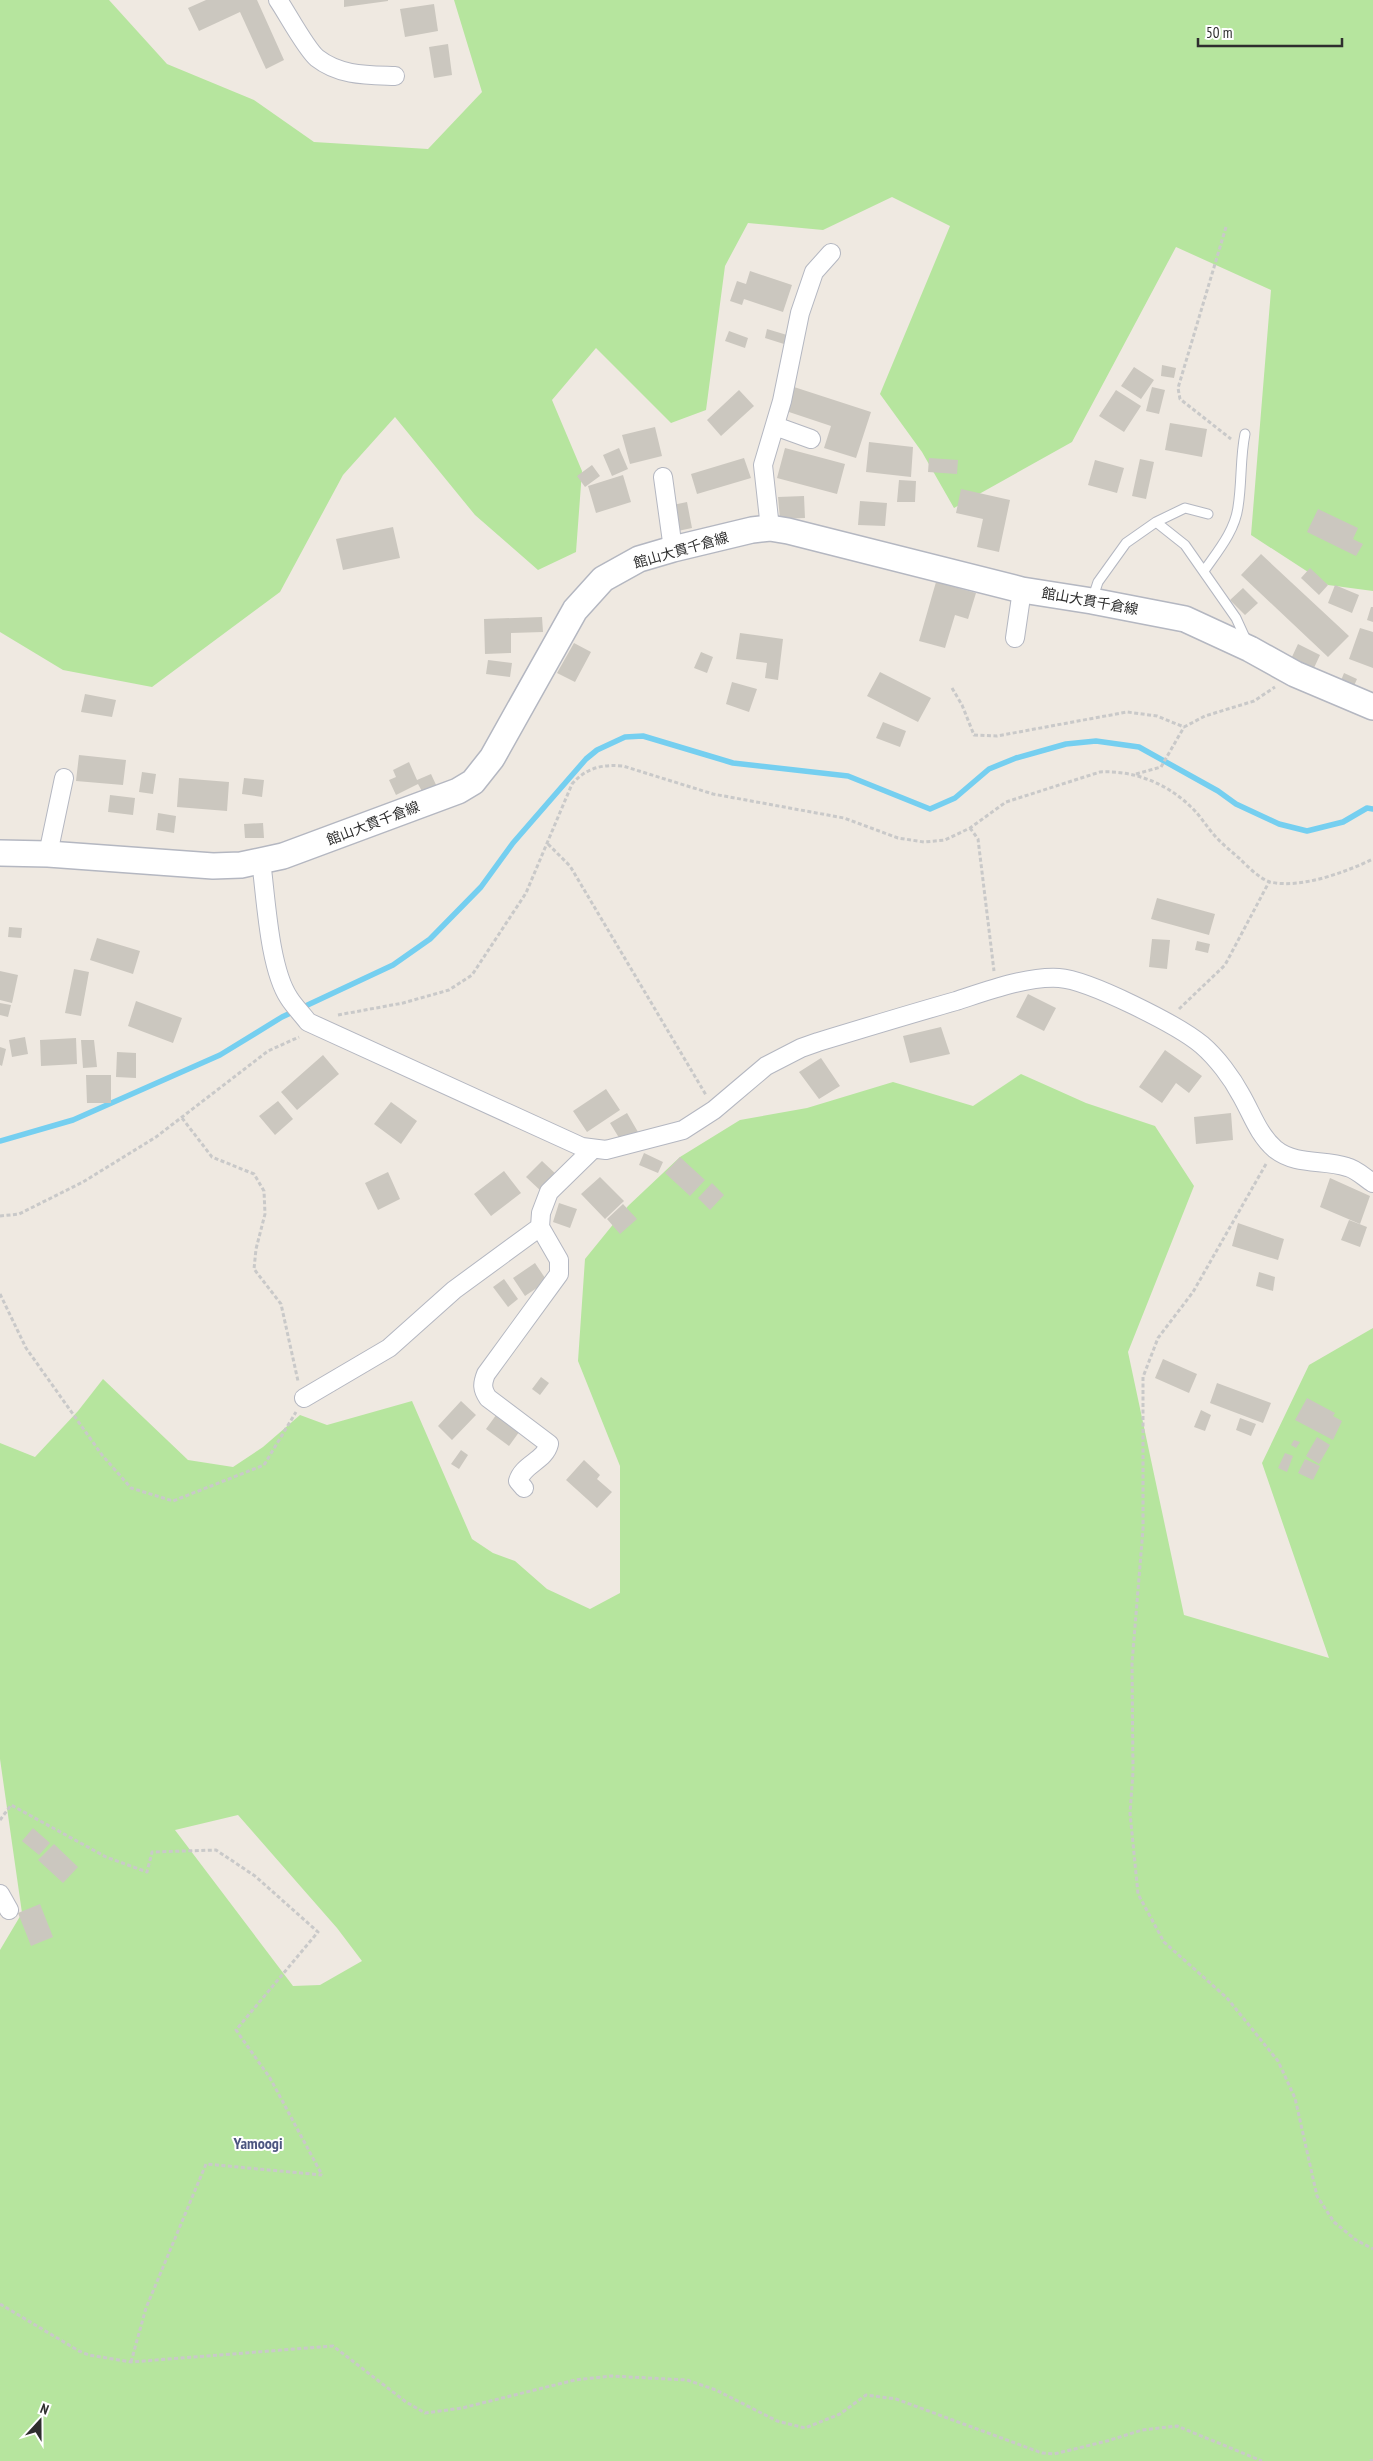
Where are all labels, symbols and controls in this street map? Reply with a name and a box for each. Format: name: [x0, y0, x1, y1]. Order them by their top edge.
scale bar: [1198, 15, 1342, 47]
text: 50 m: [1206, 23, 1232, 42]
street label: 館山大貫千倉線: [631, 528, 731, 572]
street label: 館山大貫千倉線: [1040, 584, 1140, 618]
street label: 館山大貫千倉線: [324, 797, 422, 849]
district label: Yamoogi: [232, 2133, 283, 2153]
north arrow: [15, 2396, 65, 2446]
text: N: [38, 2399, 51, 2419]

